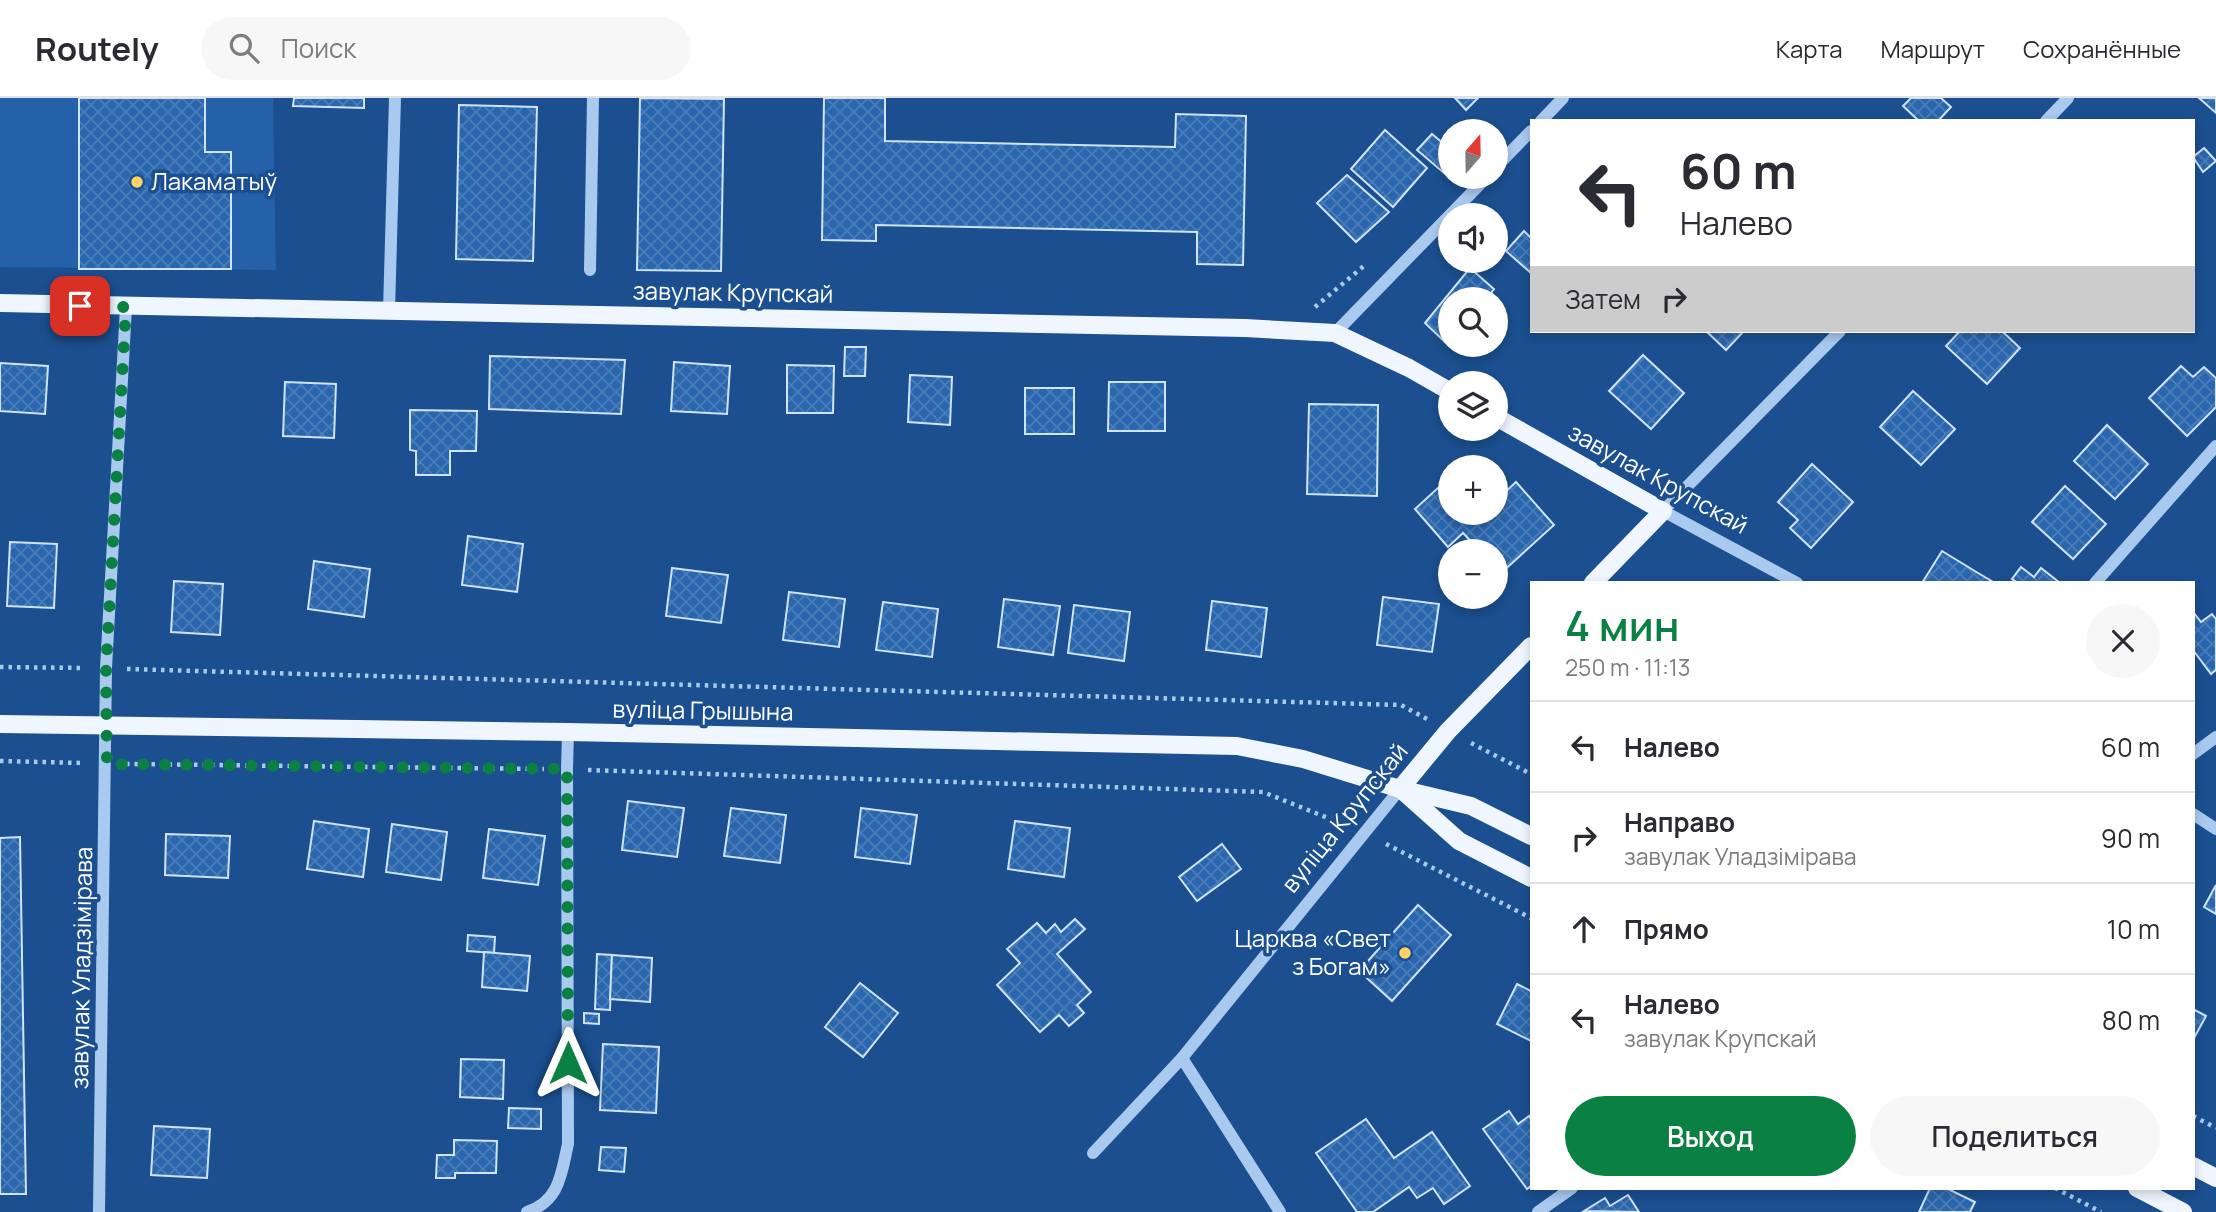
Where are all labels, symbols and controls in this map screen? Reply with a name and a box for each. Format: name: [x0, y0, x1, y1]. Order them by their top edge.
search box: [201, 17, 691, 80]
text: Routely: [35, 26, 159, 71]
icon: search: [225, 29, 263, 67]
text: Поиск: [281, 30, 356, 66]
text: Карта: [1776, 32, 1843, 65]
text: Маршрут: [1881, 32, 1985, 65]
text: Сохранённые: [2023, 32, 2181, 65]
north arrow: [1438, 119, 1508, 189]
map controls: [1438, 119, 1508, 609]
text: 60 m: [1680, 137, 1797, 204]
icon: left: [1565, 147, 1656, 238]
place label: Лакаматыў: [151, 164, 278, 197]
marker: Лакаматыў: [129, 174, 145, 190]
text: Налево: [1680, 201, 1793, 245]
button: sound: [1438, 203, 1508, 273]
street label: завулак Крупскай: [632, 273, 834, 310]
pin: [50, 276, 110, 336]
icon: right: [1655, 280, 1693, 318]
text: Затем: [1565, 281, 1641, 317]
icon: arrive: [61, 287, 99, 325]
button: search: [1438, 287, 1508, 357]
button: layers: [1438, 371, 1508, 441]
street label: завулак Крупскай: [1563, 415, 1755, 541]
button: +: [1438, 455, 1508, 525]
button: −: [1438, 539, 1508, 609]
text: 4 мин: [1565, 596, 1679, 654]
button: close: [2086, 604, 2160, 678]
text: 250 m · 11:13: [1565, 651, 1690, 683]
street label: вуліца Грышына: [612, 691, 794, 728]
icon: left: [1565, 728, 1603, 766]
text: Налево: [1624, 729, 1720, 765]
text: 60 m: [2101, 729, 2160, 765]
street label: вуліца Крупскай: [1273, 735, 1415, 899]
text: Направо: [1624, 804, 1735, 840]
icon: right: [1565, 819, 1603, 857]
text: 90 m: [2101, 820, 2160, 856]
text: завулак Уладзімірава: [1624, 840, 1856, 872]
street label: завулак Уладзімірава: [62, 846, 99, 1090]
icon: ahead: [1565, 910, 1603, 948]
text: Прямо: [1624, 911, 1709, 947]
text: 10 m: [2107, 911, 2160, 947]
place label: Царква «Свет з Богам»: [1234, 921, 1391, 982]
marker: Царква «Свет з Богам»: [1397, 945, 1413, 961]
text: Налево: [1624, 986, 1720, 1022]
icon: left: [1565, 1001, 1603, 1039]
text: 80 m: [2102, 1002, 2160, 1038]
text: завулак Крупскай: [1624, 1022, 1816, 1054]
position arrow: [531, 1026, 605, 1100]
button: Выход: [1565, 1096, 1856, 1176]
button: Поделиться: [1870, 1096, 2160, 1176]

